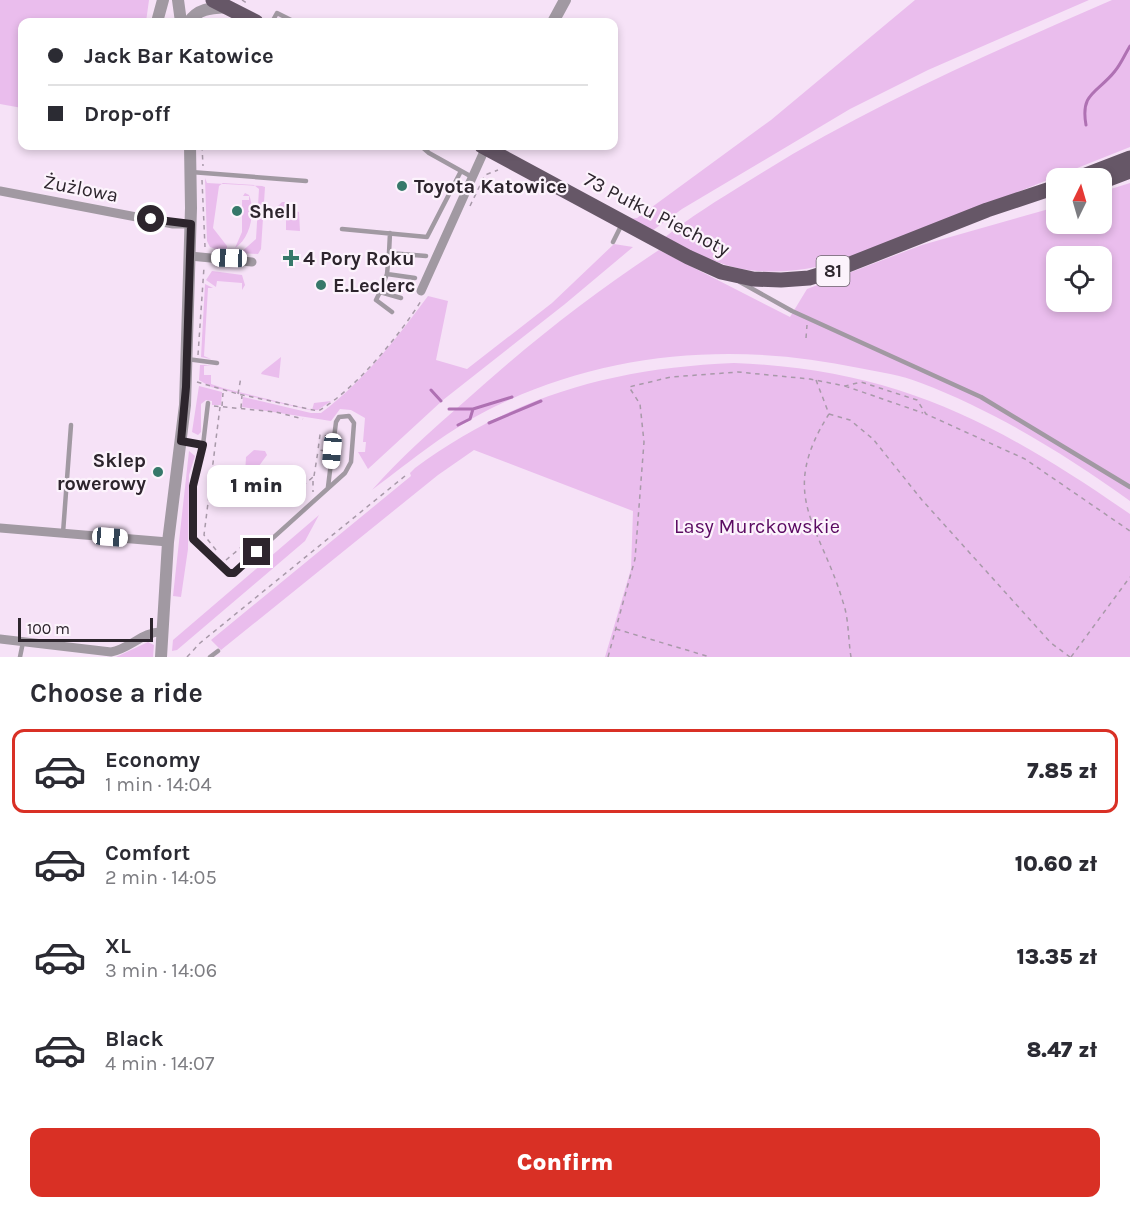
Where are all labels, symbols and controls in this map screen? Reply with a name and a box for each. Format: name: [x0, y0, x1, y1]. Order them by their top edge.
text: Jack Bar Katowice: [84, 43, 274, 69]
text: Drop-off: [84, 101, 170, 127]
street label: 73 Pułku Piechoty: [580, 168, 733, 261]
north arrow: [1046, 168, 1112, 234]
map controls: [1046, 168, 1112, 312]
street label: Żużlowa: [42, 170, 120, 207]
place label: Toyota Katowice: [414, 175, 567, 198]
marker: Toyota Katowice: [395, 179, 409, 193]
place label: Shell: [249, 200, 297, 223]
marker: Shell: [230, 204, 244, 218]
route start: [137, 205, 164, 232]
button: locate: [1046, 246, 1112, 312]
place label: 4 Pory Roku: [303, 247, 414, 270]
car: [211, 248, 247, 268]
marker: 4 Pory Roku: [284, 251, 298, 265]
road number: 81: [816, 256, 850, 286]
place label: E.Leclerc: [333, 274, 415, 297]
marker: E.Leclerc: [314, 278, 328, 292]
car: [321, 432, 343, 470]
place label: Sklep rowerowy: [57, 449, 146, 495]
marker: Sklep rowerowy: [151, 465, 165, 479]
callout: 1 min: [208, 465, 306, 507]
text: 1 min: [230, 474, 283, 497]
park label: Lasy Murckowskie: [674, 515, 840, 538]
car: [91, 526, 129, 548]
route end: [243, 538, 270, 565]
scale bar: [18, 615, 153, 642]
text: 100 m: [27, 619, 70, 638]
text: Choose a ride: [30, 677, 203, 709]
icon: car: [33, 744, 87, 798]
text: Economy: [105, 747, 200, 773]
text: 7.85 zł: [1027, 758, 1097, 784]
text: 1 min · 14:04: [105, 773, 212, 796]
icon: car: [33, 837, 87, 891]
text: Comfort: [105, 840, 190, 866]
text: 10.60 zł: [1015, 851, 1097, 877]
text: 2 min · 14:05: [105, 866, 217, 889]
icon: car: [33, 930, 87, 984]
text: XL: [105, 933, 131, 959]
text: 13.35 zł: [1016, 944, 1097, 970]
text: 3 min · 14:06: [105, 959, 217, 982]
icon: car: [33, 1023, 87, 1077]
text: Black: [105, 1026, 164, 1052]
text: 8.47 zł: [1026, 1037, 1097, 1063]
text: 4 min · 14:07: [105, 1052, 214, 1075]
button: Confirm: [30, 1128, 1100, 1197]

